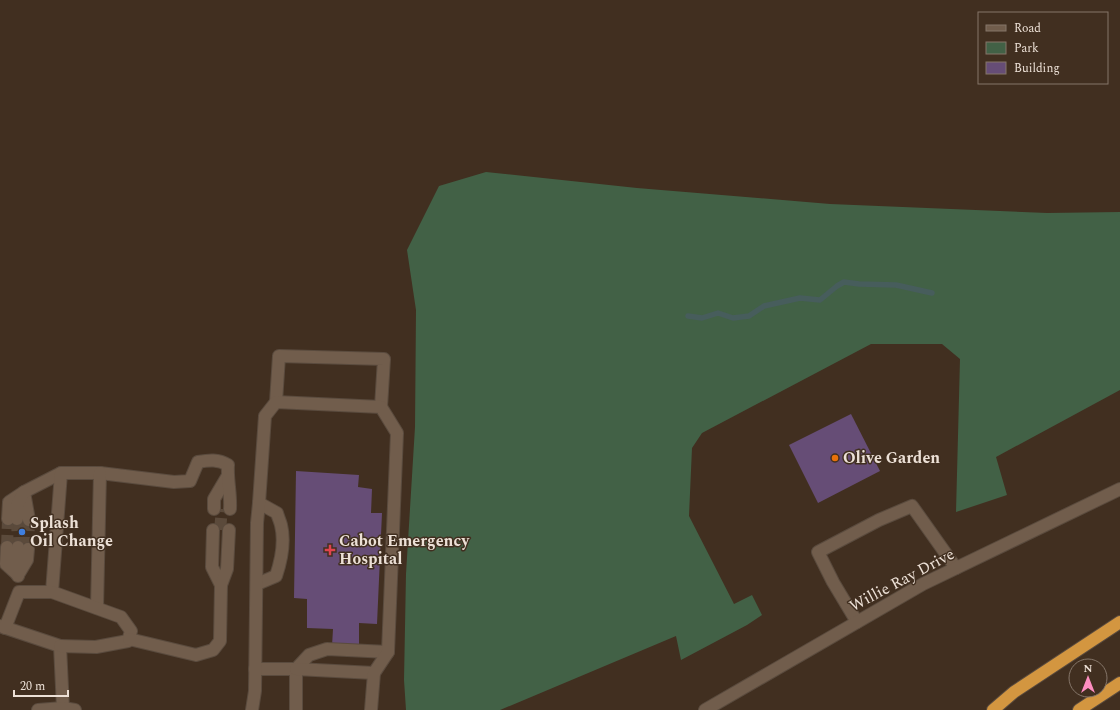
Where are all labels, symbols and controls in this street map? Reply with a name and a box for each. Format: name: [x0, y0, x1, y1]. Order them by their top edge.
legend: [978, 12, 1108, 84]
text: Road: [1014, 19, 1041, 38]
text: Park: [1014, 39, 1039, 58]
text: Building: [1014, 59, 1060, 78]
place label: Olive Garden: [843, 446, 940, 470]
marker: Olive Garden: [830, 453, 840, 463]
place label: Splash Oil Change: [30, 511, 113, 553]
marker: Splash Oil Change: [17, 527, 27, 537]
place label: Cabot Emergency Hospital: [339, 529, 470, 571]
street label: Willie Ray Drive: [845, 542, 959, 618]
marker: Cabot Emergency Hospital: [324, 544, 336, 556]
north arrow: [1068, 658, 1108, 698]
text: N: [1084, 660, 1093, 677]
scale bar: [14, 672, 68, 698]
text: 20 m: [20, 677, 45, 696]

